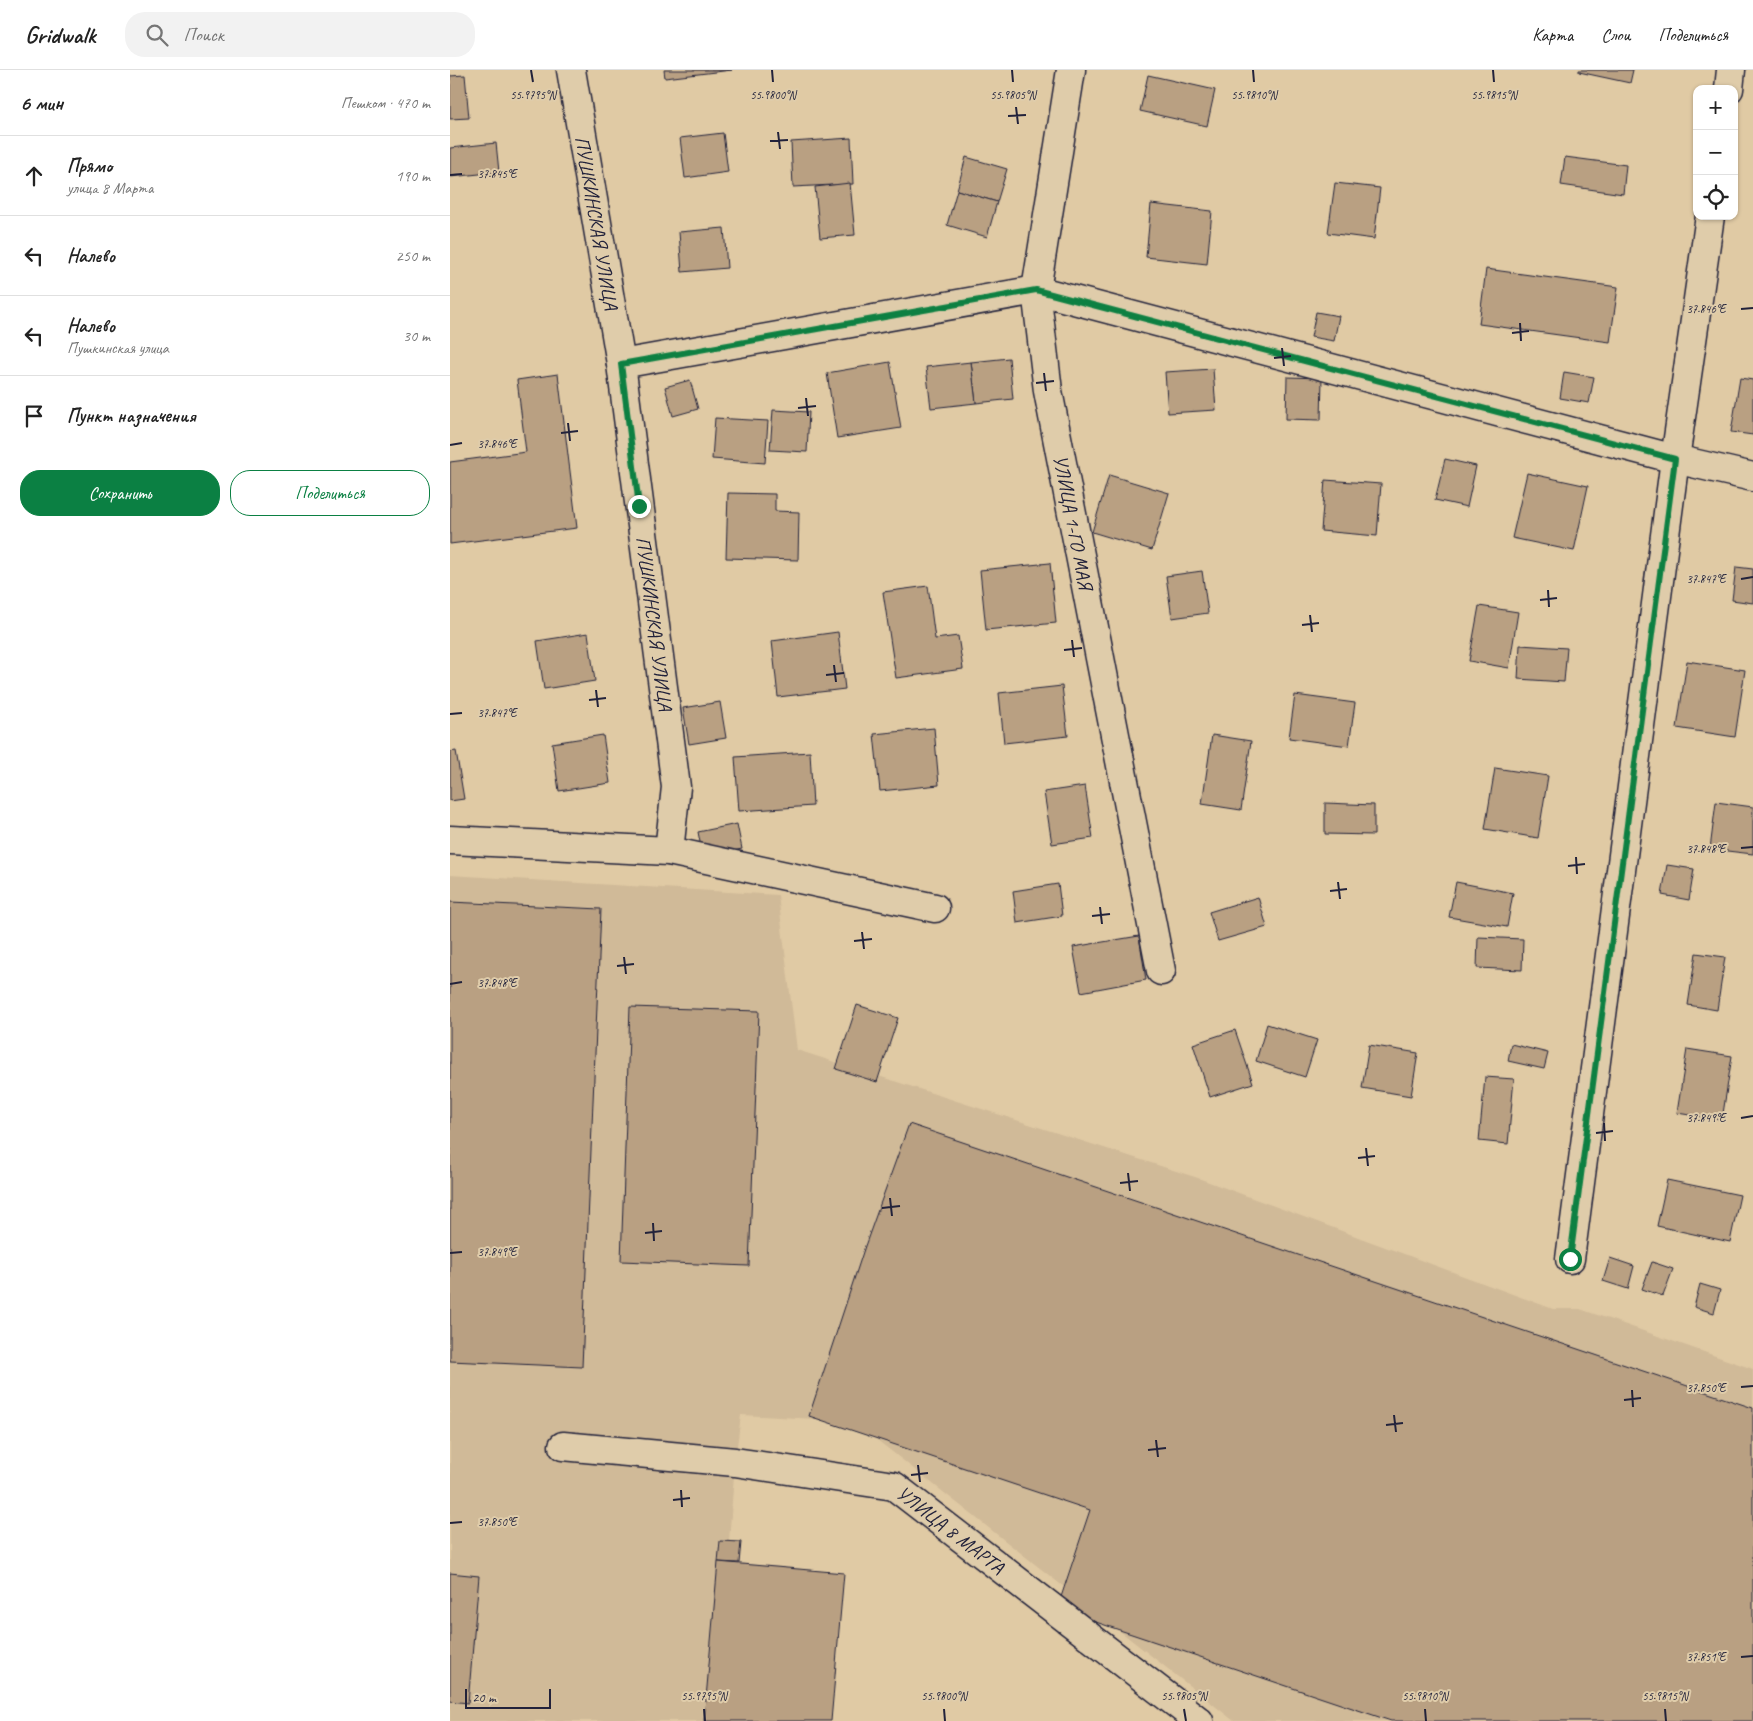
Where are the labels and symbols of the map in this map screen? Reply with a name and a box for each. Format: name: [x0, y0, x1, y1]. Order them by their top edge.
text: 55.9795°N: [510, 87, 557, 103]
text: 55.9800°N: [750, 87, 797, 103]
text: 55.9805°N: [990, 87, 1037, 103]
text: 55.9810°N: [1231, 87, 1278, 103]
text: 55.9815°N: [1471, 87, 1518, 103]
street label: ПУШКИНСКАЯ УЛИЦА: [570, 134, 624, 312]
text: 37.845°E: [477, 166, 518, 182]
text: 37.846°E: [1686, 301, 1727, 317]
text: 37.846°E: [477, 436, 518, 452]
street label: УЛИЦА 1-ГО МАЯ: [1048, 453, 1099, 595]
route end: [628, 495, 651, 518]
street label: ПУШКИНСКАЯ УЛИЦА: [631, 535, 679, 713]
text: 37.847°E: [1686, 571, 1727, 587]
text: 37.847°E: [477, 705, 518, 721]
text: 37.848°E: [1686, 841, 1727, 857]
text: 37.848°E: [477, 975, 518, 991]
text: 37.849°E: [1686, 1110, 1727, 1126]
text: 37.849°E: [477, 1244, 518, 1260]
route start: [1559, 1248, 1582, 1271]
text: 37.850°E: [1686, 1380, 1727, 1396]
street label: УЛИЦА 8 МАРТА: [892, 1480, 1010, 1580]
text: 37.850°E: [477, 1514, 518, 1530]
text: 37.851°E: [1686, 1649, 1727, 1665]
scale bar: [465, 1686, 551, 1709]
text: 55.9795°N: [681, 1688, 728, 1704]
text: 55.9800°N: [921, 1688, 968, 1704]
text: 55.9805°N: [1161, 1688, 1208, 1704]
text: 55.9810°N: [1402, 1688, 1449, 1704]
text: 55.9815°N: [1642, 1688, 1689, 1704]

